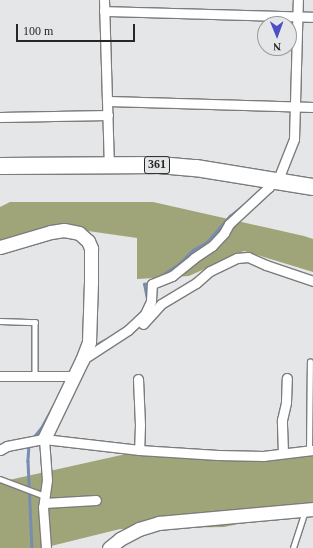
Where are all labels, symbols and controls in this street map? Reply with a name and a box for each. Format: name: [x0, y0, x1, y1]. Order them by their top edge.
scale bar: [18, 16, 137, 42]
north arrow: [257, 16, 297, 56]
text: 100 m: [23, 24, 53, 38]
text: N: [273, 41, 281, 53]
road number: 361: [144, 155, 170, 175]

